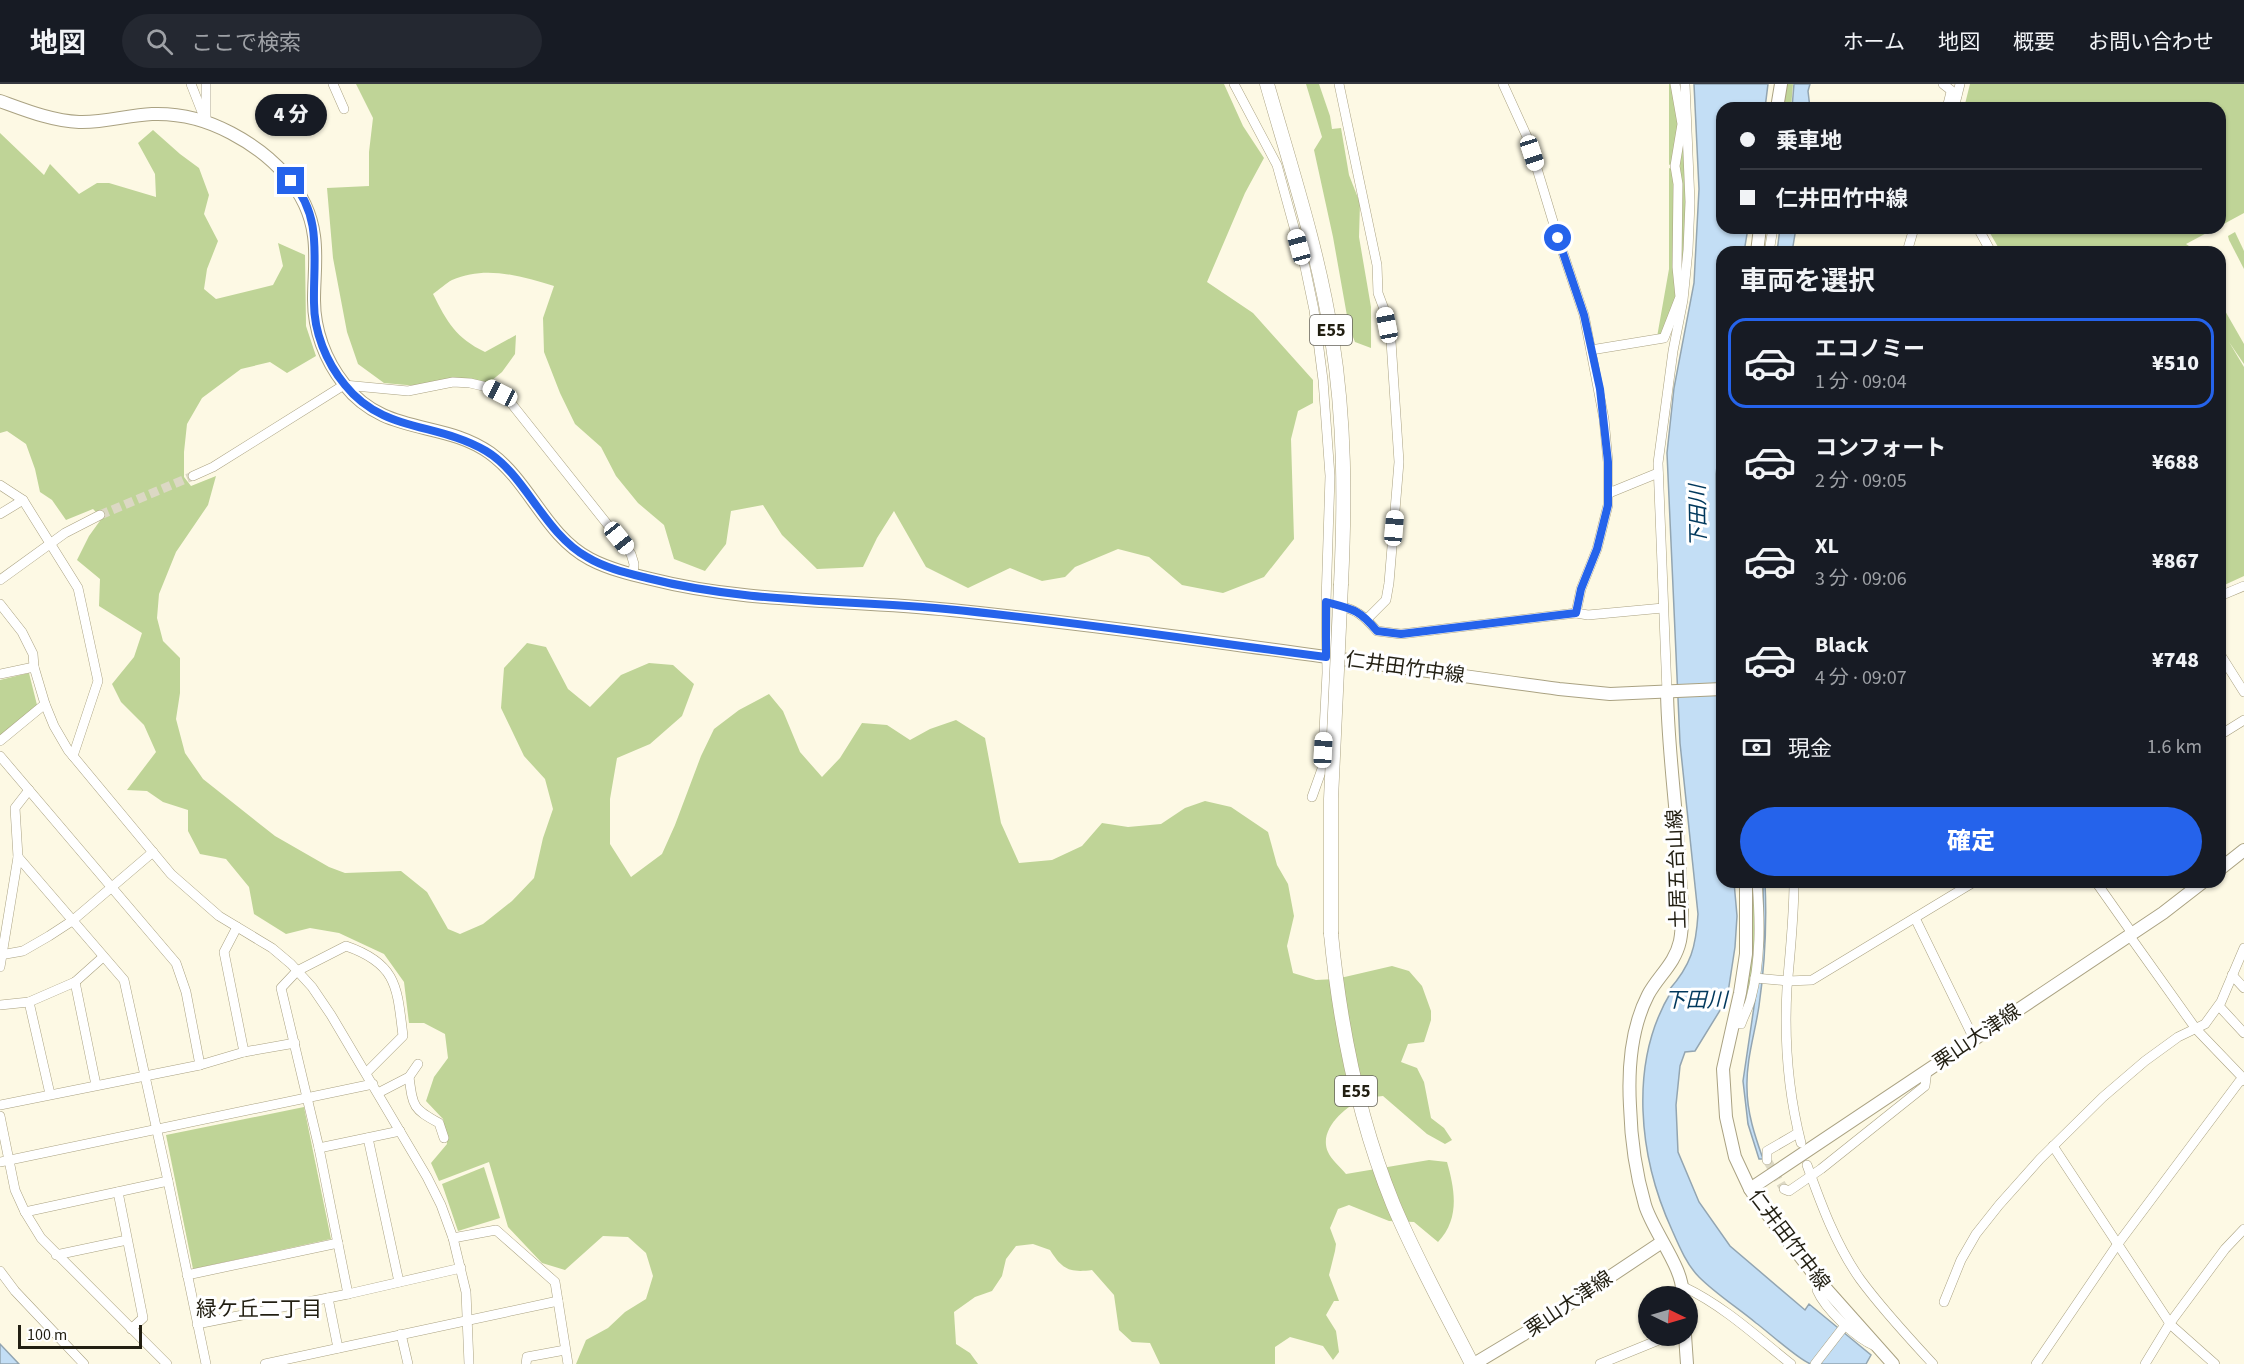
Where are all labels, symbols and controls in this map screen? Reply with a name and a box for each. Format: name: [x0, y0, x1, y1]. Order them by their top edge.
search box: [122, 14, 542, 68]
text: 地図: [30, 23, 86, 63]
icon: search: [143, 25, 176, 58]
text: ここで検索: [191, 27, 301, 59]
text: ホーム: [1843, 27, 1905, 57]
text: 地図: [1938, 27, 1980, 57]
text: 概要: [2013, 27, 2055, 57]
text: お問い合わせ: [2088, 27, 2214, 57]
callout: 4 分: [255, 94, 327, 136]
text: 4 分: [274, 101, 308, 129]
text: 乗車地: [1776, 125, 1842, 157]
car: [1518, 133, 1546, 173]
route end: [277, 167, 304, 194]
text: 仁井田竹中線: [1776, 183, 1908, 215]
route start: [1544, 224, 1571, 251]
car: [1286, 227, 1312, 267]
text: 車両を選択: [1740, 262, 1875, 301]
car: [1375, 306, 1399, 344]
road number: E55: [1310, 315, 1352, 345]
text: エコノミー: [1815, 333, 1925, 365]
icon: car: [1743, 336, 1797, 390]
text: ¥510: [2152, 347, 2199, 379]
text: 1 分 · 09:04: [1815, 368, 1907, 396]
car: [480, 377, 520, 409]
text: コンフォート: [1815, 432, 1946, 464]
icon: car: [1743, 435, 1797, 489]
text: ¥688: [2152, 446, 2199, 478]
text: 2 分 · 09:05: [1815, 467, 1907, 495]
water label: 下田川: [1682, 482, 1714, 548]
car: [1383, 509, 1405, 547]
car: [601, 518, 637, 558]
text: XL: [1815, 530, 1839, 562]
icon: car: [1743, 534, 1797, 588]
text: ¥867: [2152, 545, 2199, 577]
text: 3 分 · 09:06: [1815, 565, 1907, 593]
text: Black: [1815, 629, 1869, 661]
icon: car: [1743, 633, 1797, 687]
text: ¥748: [2152, 644, 2199, 676]
street label: 仁井田竹中線: [1344, 646, 1466, 690]
text: 4 分 · 09:07: [1815, 664, 1907, 692]
icon: cash: [1740, 731, 1773, 764]
car: [1313, 732, 1333, 768]
text: 現金: [1788, 733, 1832, 765]
text: 1.6 km: [2147, 733, 2202, 761]
button: 確定: [1740, 807, 2202, 876]
street label: 土居五台山線: [1661, 809, 1693, 929]
water label: 下田川: [1665, 985, 1729, 1015]
street label: 栗山大津線: [1928, 997, 2026, 1077]
road number: E55: [1335, 1076, 1377, 1106]
street label: 仁井田竹中線: [1742, 1184, 1836, 1296]
street label: 栗山大津線: [1520, 1264, 1618, 1344]
north arrow: [1638, 1286, 1698, 1346]
map controls: [1638, 1286, 1698, 1346]
district label: 緑ケ丘二丁目: [196, 1294, 322, 1324]
scale bar: [18, 1322, 142, 1350]
text: 100 m: [27, 1324, 67, 1346]

